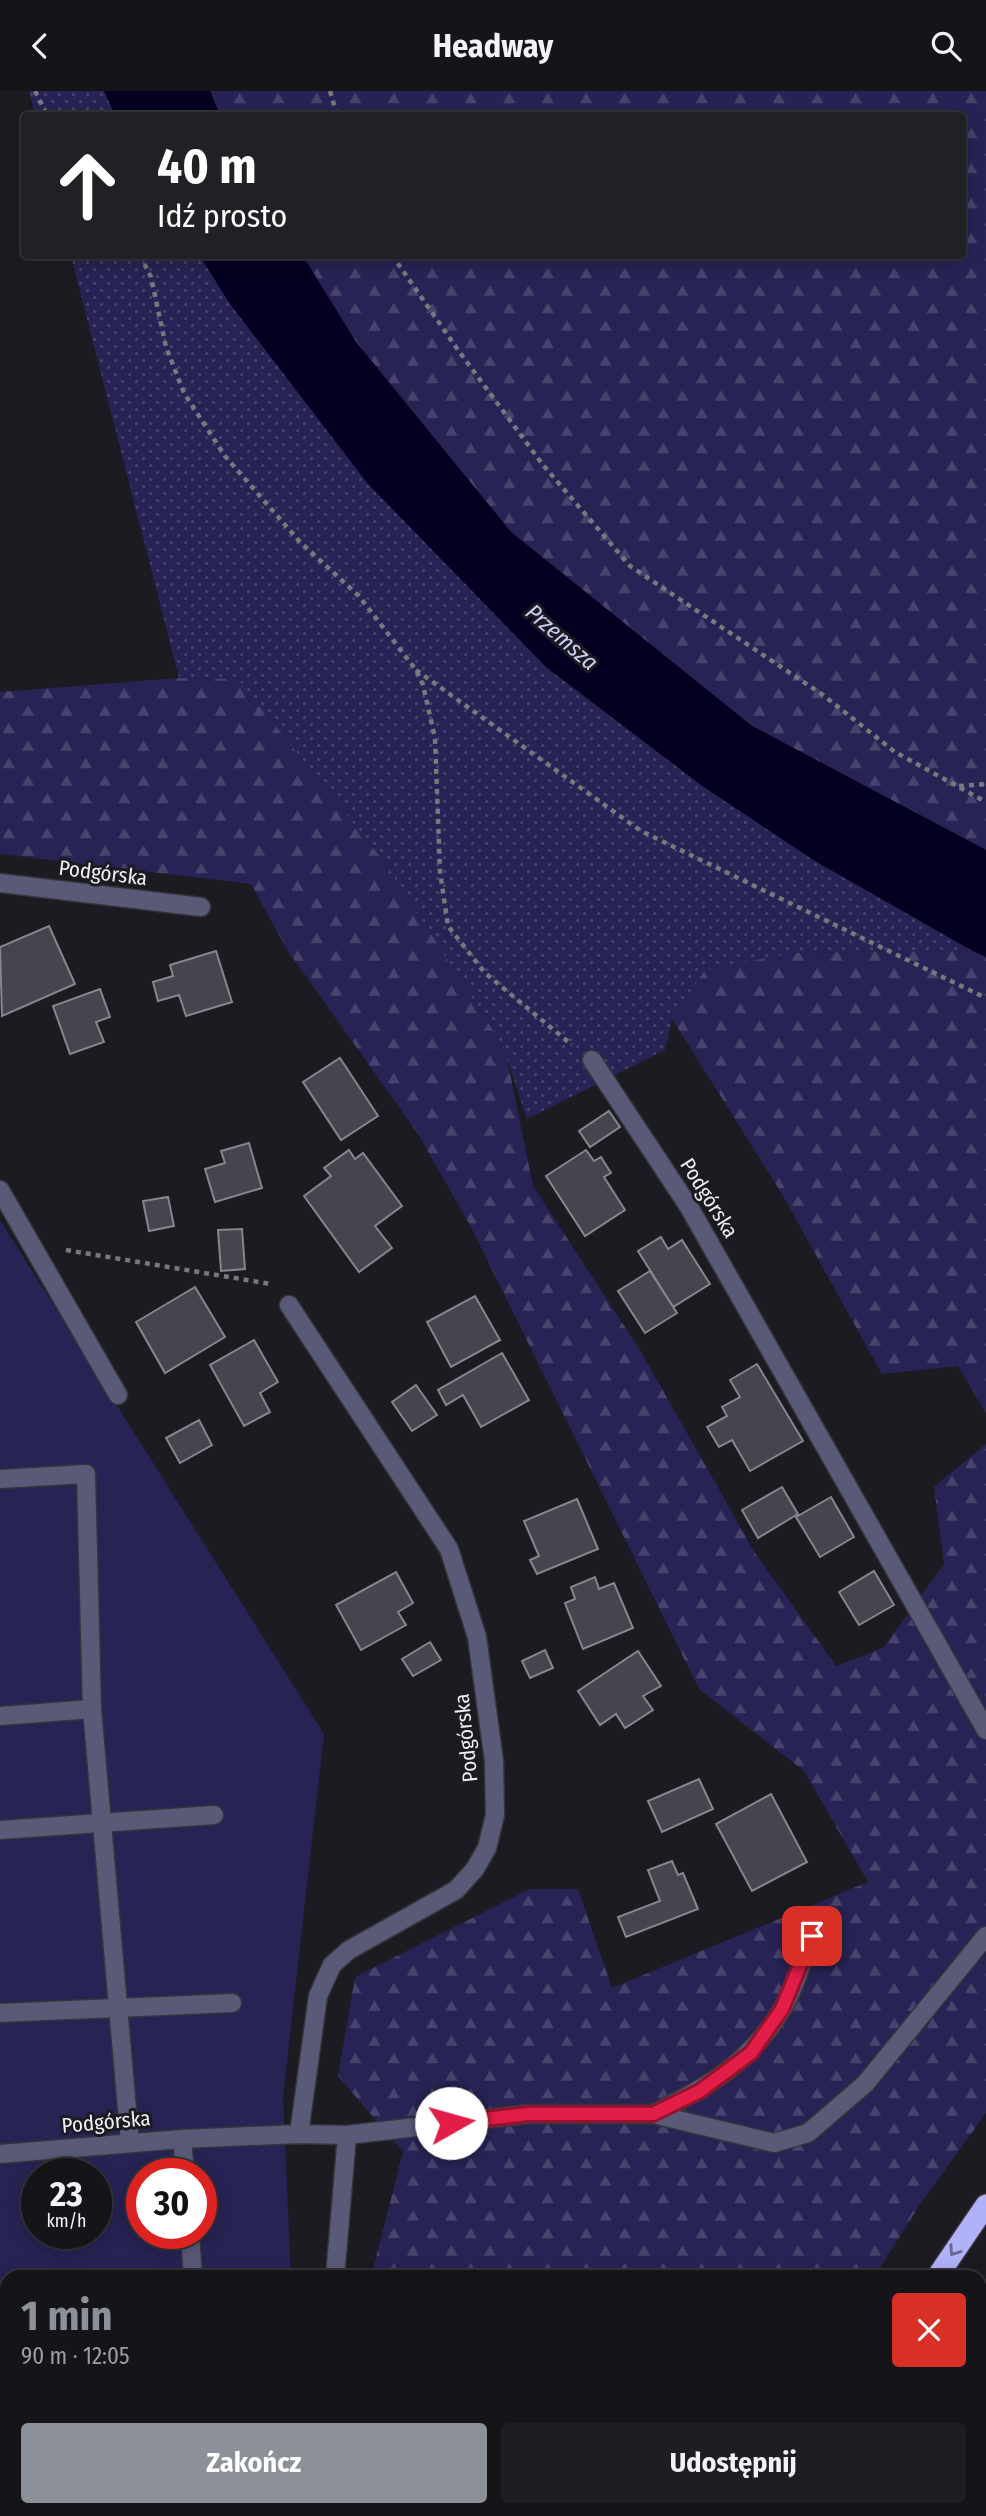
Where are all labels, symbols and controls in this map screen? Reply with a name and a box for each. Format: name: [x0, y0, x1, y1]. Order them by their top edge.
icon: back: [21, 27, 59, 65]
text: Headway: [433, 27, 553, 65]
icon: search: [927, 27, 965, 65]
text: 40 m: [157, 137, 257, 196]
icon: ahead: [42, 140, 133, 231]
text: Idź prosto: [157, 197, 287, 235]
water label: Przemsza: [520, 598, 604, 676]
street label: Podgórska: [57, 855, 149, 891]
street label: Podgórska: [674, 1153, 744, 1243]
street label: Podgórska: [448, 1692, 484, 1784]
pin: [782, 1906, 842, 1966]
icon: arrive: [793, 1917, 831, 1955]
position arrow: [414, 2086, 488, 2160]
street label: Podgórska: [61, 2105, 151, 2139]
speed limit sign: 30: [126, 2158, 217, 2249]
text: 23: [50, 2173, 83, 2215]
text: km/h: [46, 2210, 87, 2232]
one-way arrow: [950, 2243, 963, 2256]
text: 1 min: [21, 2291, 112, 2341]
button: close: [892, 2293, 966, 2367]
text: 90 m · 12:05: [21, 2342, 129, 2370]
button: Zakończ: [21, 2423, 487, 2503]
button: Udostępnij: [501, 2423, 966, 2503]

